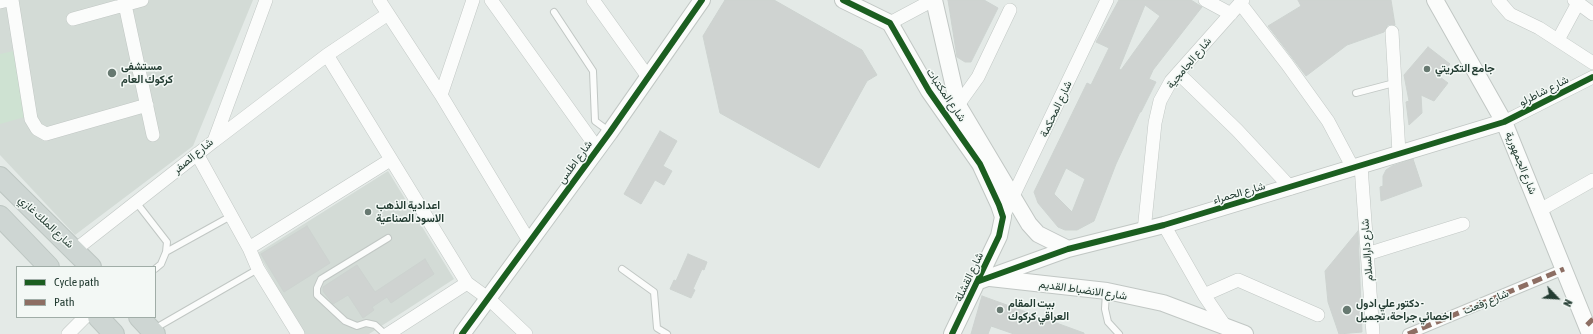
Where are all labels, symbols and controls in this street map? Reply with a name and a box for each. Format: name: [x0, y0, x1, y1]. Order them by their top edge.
street label: شارع الجامجية: [1164, 35, 1214, 91]
place label: مستشفى كركوك العام: [121, 60, 173, 86]
place label: جامع التكريتي: [1435, 62, 1495, 76]
marker: جامع التكريتي: [1422, 64, 1432, 74]
street label: شارع المكتبات: [923, 66, 969, 124]
marker: مستشفى كركوك العام: [106, 67, 118, 79]
street label: شارع شاطرلو: [1517, 73, 1571, 109]
street label: شارع المحكمة: [1037, 79, 1075, 139]
street label: شارع الجمهورية: [1502, 130, 1540, 196]
street label: شارع الصفر: [170, 135, 216, 177]
street label: شارع اطلس: [555, 138, 595, 186]
street label: شارع الحمراء: [1211, 179, 1267, 207]
street label: شارع الملك غازي: [16, 193, 76, 251]
place label: اعدادية الذهب الاسود الصناعية: [376, 199, 444, 225]
marker: اعدادية الذهب الاسود الصناعية: [363, 207, 373, 217]
street label: شارع دارالسلام: [1358, 218, 1376, 282]
street label: شارع القشلة: [952, 250, 986, 304]
legend: [16, 266, 156, 318]
text: Cycle path: [54, 275, 99, 289]
street label: شارع الانضباط القديم: [1038, 277, 1128, 303]
north arrow: [1537, 278, 1577, 318]
street label: شارع رفعت: [1461, 287, 1511, 317]
text: Path: [54, 295, 75, 309]
place label: بيت المقام العراقي كركوك: [1008, 297, 1069, 323]
place label: دكتور علي ادول - اخصائي جراحة، تجميل: [1356, 297, 1452, 323]
text: N: [1561, 298, 1575, 309]
marker: دكتور علي ادول - اخصائي جراحة، تجميل: [1341, 304, 1353, 316]
marker: بيت المقام العراقي كركوك: [995, 305, 1005, 315]

